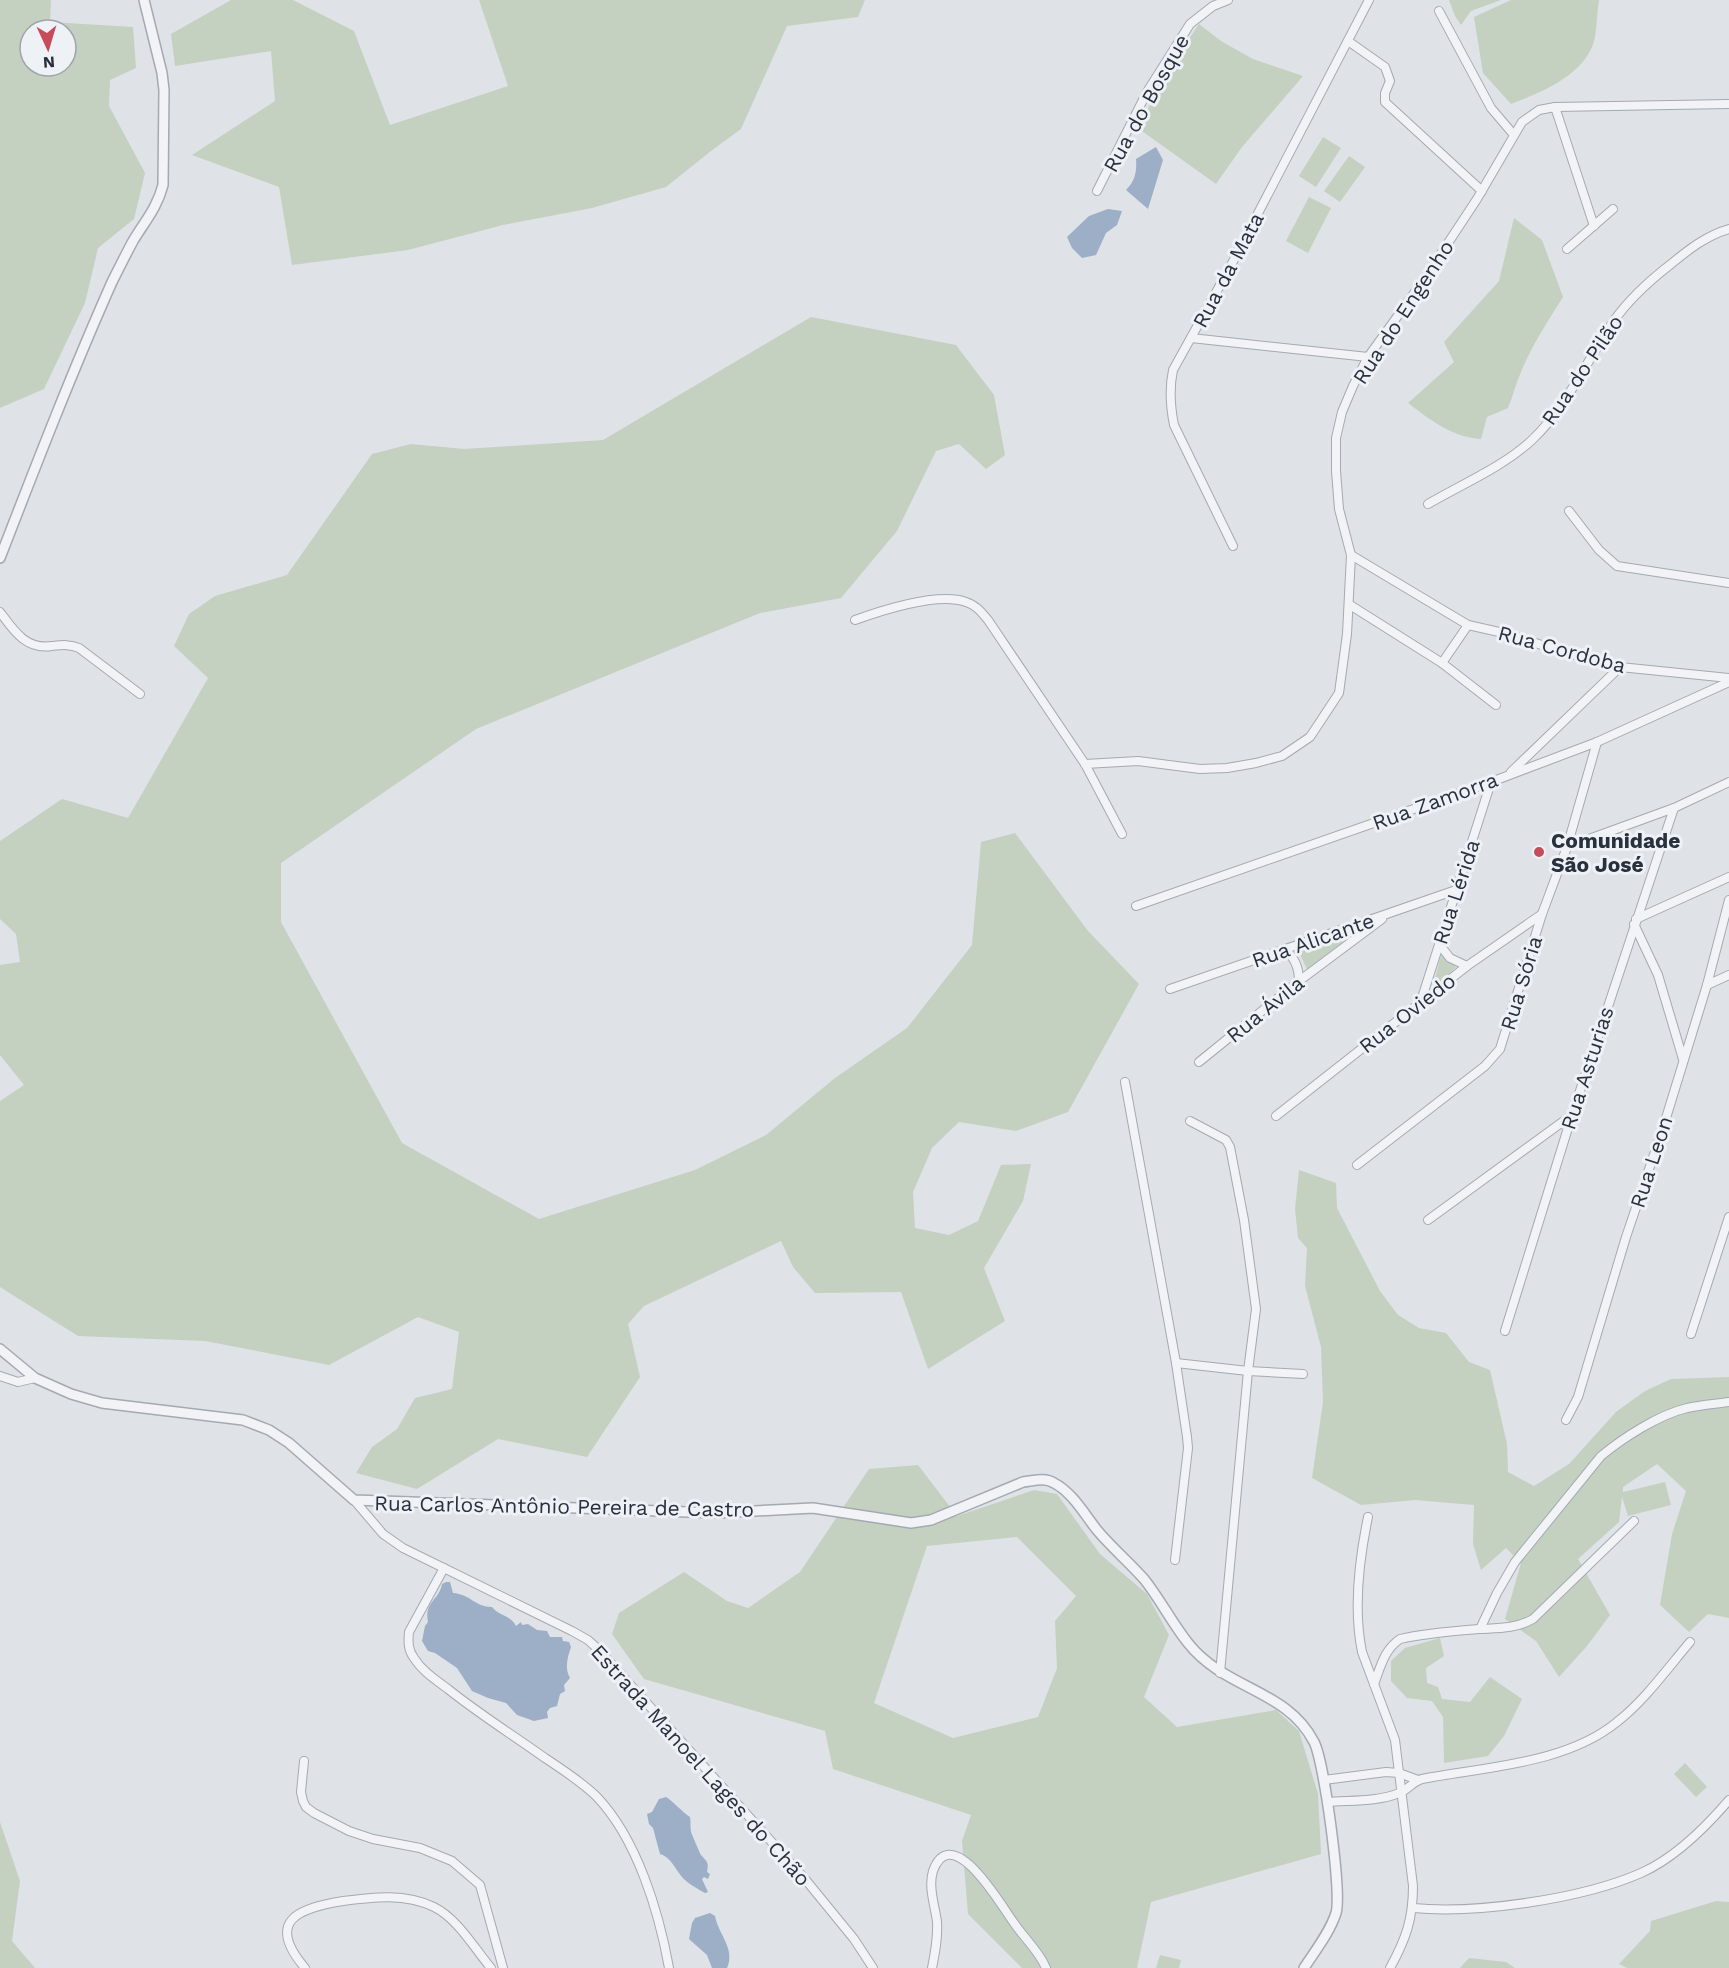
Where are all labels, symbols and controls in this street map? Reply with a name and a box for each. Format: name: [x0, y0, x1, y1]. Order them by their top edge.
north arrow: [18, 18, 78, 78]
street label: Rua do Bosque: [1098, 30, 1194, 176]
text: N: [42, 53, 56, 72]
street label: Rua da Mata: [1187, 208, 1269, 332]
street label: Rua do Engenho: [1347, 235, 1459, 389]
street label: Rua do Pilão: [1536, 310, 1628, 430]
street label: Rua Cordoba: [1495, 620, 1629, 678]
street label: Rua Zamorra: [1369, 767, 1501, 835]
place label: Comunidade São José: [1551, 828, 1680, 877]
street label: Rua Lérida: [1427, 836, 1485, 948]
marker: Comunidade São José: [1532, 845, 1546, 859]
street label: Rua Alicante: [1249, 907, 1377, 973]
street label: Rua Sória: [1495, 933, 1547, 1033]
street label: Rua Oviedo: [1354, 968, 1460, 1058]
street label: Rua Ávila: [1221, 970, 1309, 1048]
street label: Rua Asturias: [1555, 1003, 1619, 1133]
street label: Rua Leon: [1624, 1113, 1678, 1211]
street label: Rua Carlos Antônio Pereira de Castro: [374, 1490, 754, 1522]
street label: Estrada Manoel Lages do Chão: [586, 1639, 816, 1891]

